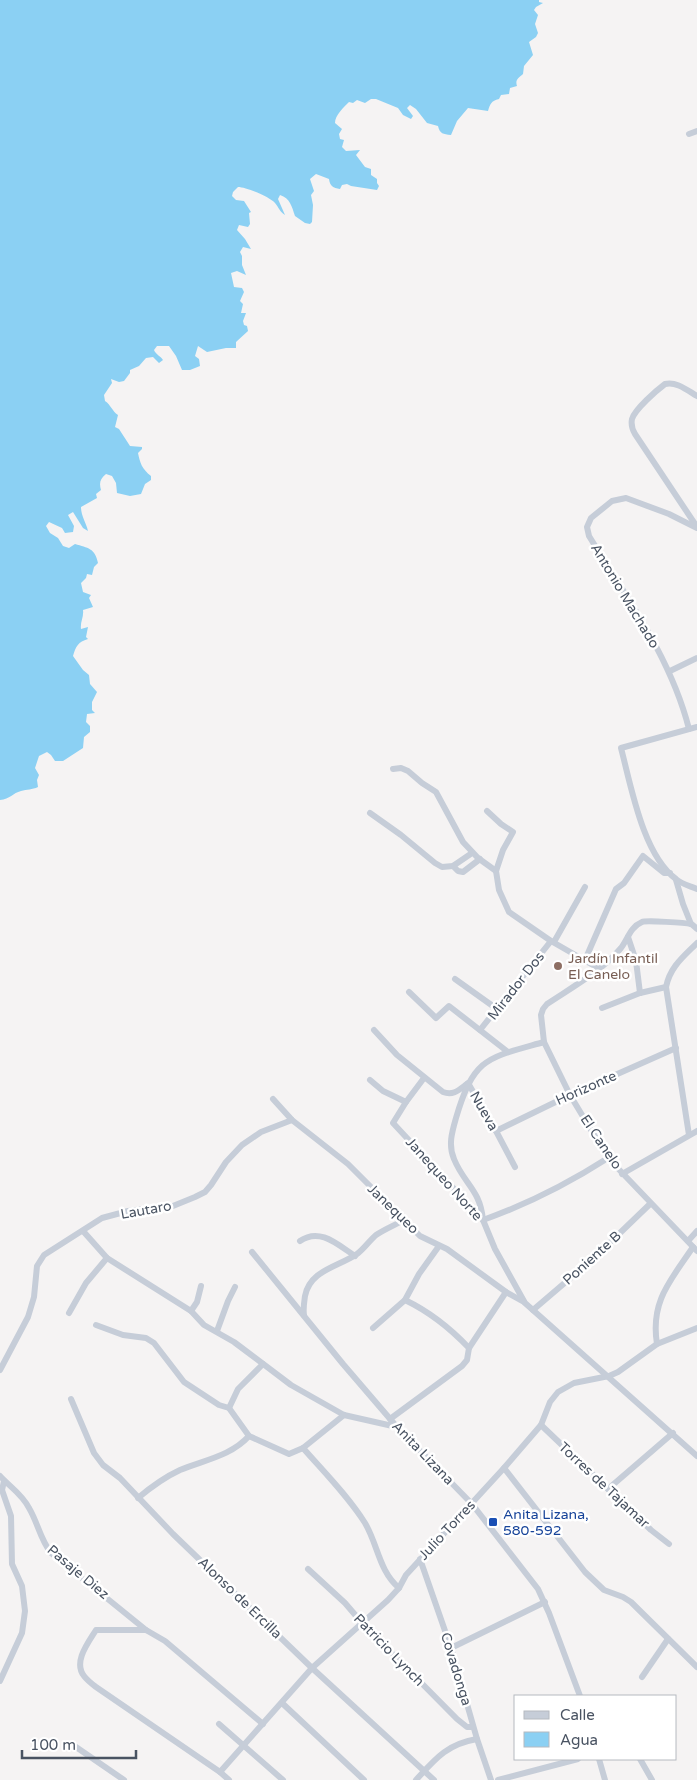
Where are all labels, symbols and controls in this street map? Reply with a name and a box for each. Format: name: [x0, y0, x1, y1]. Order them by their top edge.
street label: Antonio Machado: [587, 541, 663, 651]
street label: Mirador Dos: [484, 948, 548, 1024]
place label: Jardín Infantil El Canelo: [568, 950, 658, 983]
marker: Jardín Infantil El Canelo: [552, 960, 564, 972]
street label: Horizonte: [553, 1067, 619, 1109]
street label: Nueva: [466, 1088, 502, 1134]
street label: El Canelo: [577, 1112, 625, 1172]
street label: Janequeo Norte: [402, 1134, 486, 1224]
street label: Janequeo: [364, 1180, 422, 1238]
street label: Lautaro: [119, 1197, 173, 1223]
street label: Poniente B: [559, 1227, 625, 1289]
street label: Anita Lizana: [388, 1418, 458, 1488]
street label: Torres de Tajamar: [555, 1439, 653, 1532]
street label: Julio Torres: [415, 1496, 479, 1563]
place label: Anita Lizana, 580-592: [503, 1506, 589, 1539]
marker: Anita Lizana, 580-592: [487, 1516, 499, 1528]
street label: Pasaje Diez: [44, 1541, 112, 1603]
street label: Alonso de Ercilla: [195, 1554, 285, 1642]
street label: Patricio Lynch: [350, 1610, 428, 1690]
street label: Covadonga: [437, 1630, 475, 1708]
legend: [514, 1695, 677, 1760]
text: Calle: [560, 1706, 595, 1724]
scale bar: [22, 1728, 136, 1760]
text: Agua: [560, 1731, 598, 1749]
text: 100 m: [30, 1736, 76, 1754]

